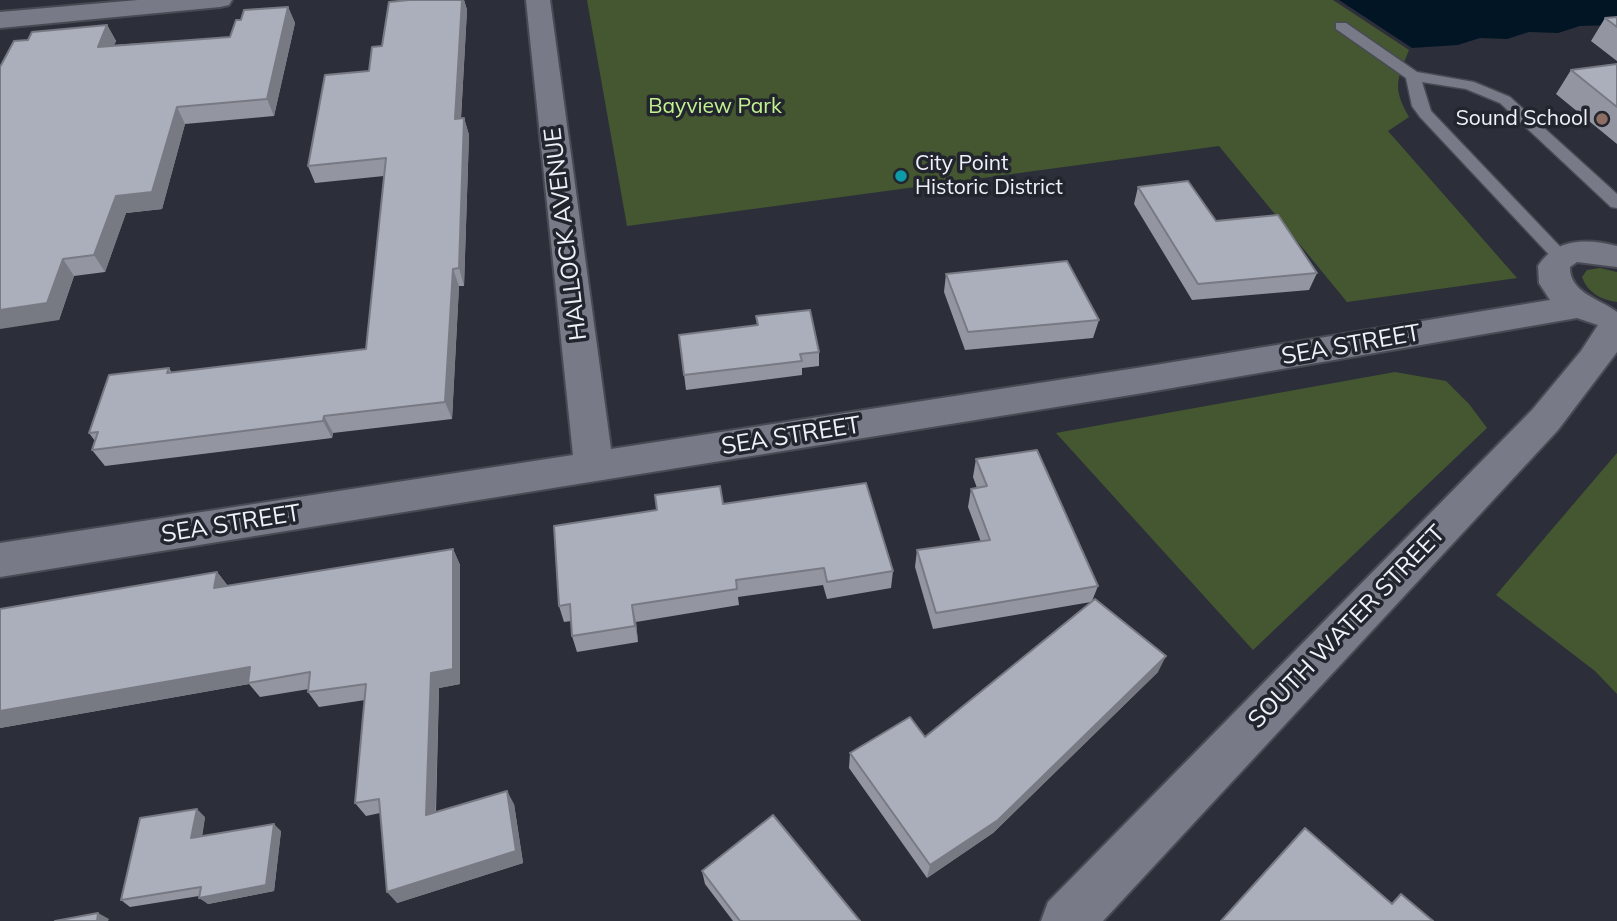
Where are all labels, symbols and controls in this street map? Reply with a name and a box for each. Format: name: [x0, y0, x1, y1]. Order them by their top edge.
park label: Bayview Park: [648, 94, 782, 120]
place label: Sound School: [1456, 106, 1588, 132]
marker: Sound School: [1594, 111, 1610, 127]
street label: HALLOCK AVENUE: [539, 126, 593, 342]
place label: City Point Historic District: [915, 151, 1063, 201]
marker: City Point Historic District: [893, 168, 909, 184]
street label: SEA STREET: [1279, 319, 1423, 371]
street label: SEA STREET: [719, 411, 863, 461]
street label: SEA STREET: [159, 499, 303, 549]
street label: SOUTH WATER STREET: [1243, 520, 1451, 734]

